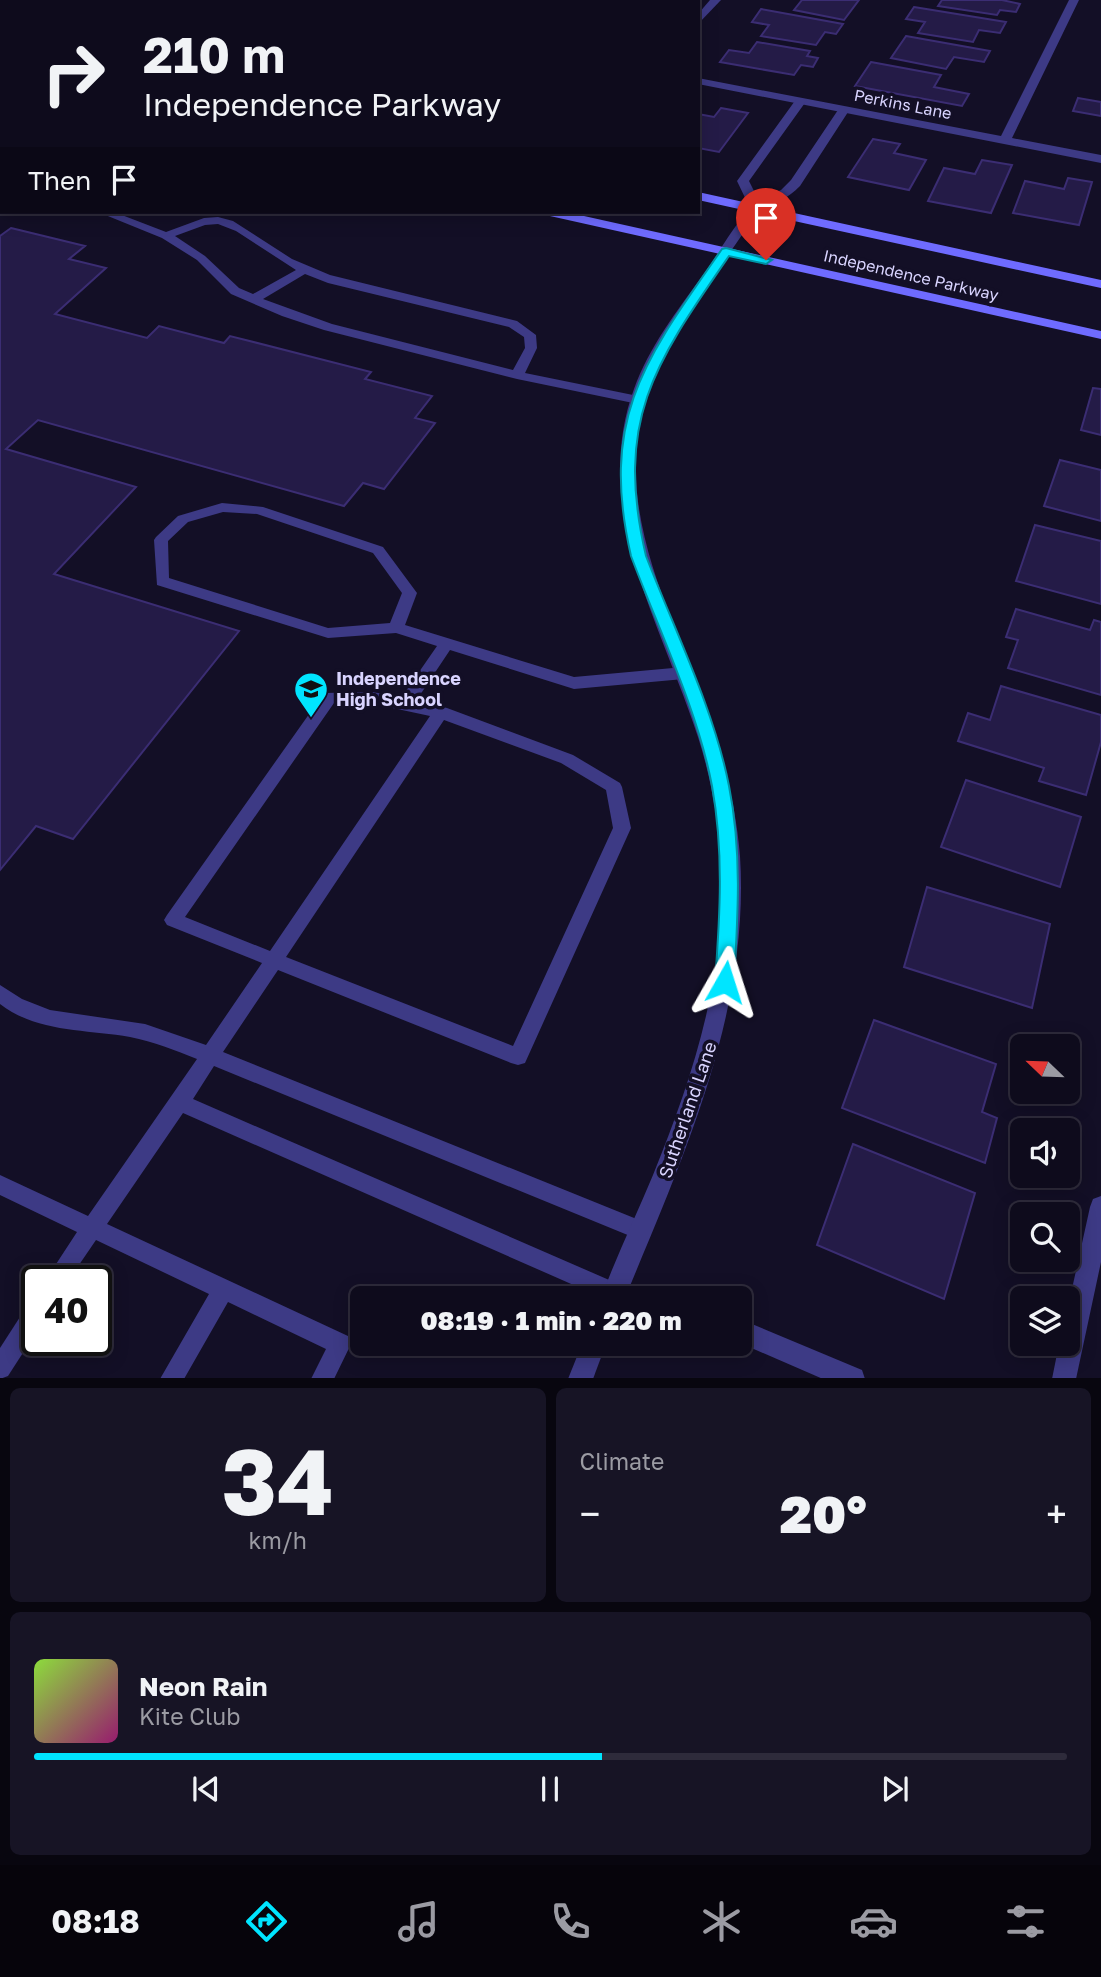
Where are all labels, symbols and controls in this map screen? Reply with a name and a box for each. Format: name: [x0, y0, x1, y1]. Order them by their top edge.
text: 210 m: [143, 25, 285, 84]
icon: right: [28, 28, 119, 119]
text: Independence Parkway: [143, 85, 501, 123]
street label: Perkins Lane: [853, 85, 953, 123]
icon: arrive: [105, 161, 143, 199]
text: Then: [28, 165, 91, 196]
pin: [736, 188, 796, 260]
icon: arrive: [747, 199, 785, 237]
street label: Independence Parkway: [822, 245, 1001, 305]
place label: Independence High School: [336, 667, 461, 710]
school or university icon: Independence High School: [292, 670, 330, 719]
position arrow: [688, 945, 762, 1019]
north arrow: [1010, 1034, 1080, 1104]
map controls: [1010, 1034, 1080, 1356]
street label: Sutherland Lane: [653, 1039, 721, 1181]
button: sound: [1010, 1118, 1080, 1188]
button: search: [1010, 1202, 1080, 1272]
speed limit sign: 40: [21, 1265, 112, 1356]
button: layers: [1010, 1286, 1080, 1356]
text: 08:19 · 1 min · 220 m: [420, 1305, 682, 1336]
text: 34: [222, 1426, 334, 1535]
text: Climate: [580, 1447, 664, 1475]
text: 20°: [780, 1482, 867, 1544]
text: −: [580, 1491, 600, 1536]
text: +: [1046, 1491, 1067, 1536]
text: km/h: [248, 1526, 307, 1554]
text: Neon Rain: [139, 1671, 268, 1702]
text: Kite Club: [139, 1702, 240, 1730]
icon: previous: [187, 1770, 225, 1808]
icon: pause: [531, 1770, 569, 1808]
icon: next: [876, 1770, 914, 1808]
icon: directions: [242, 1897, 291, 1946]
icon: music: [394, 1897, 443, 1946]
icon: phone: [546, 1897, 595, 1946]
icon: climate: [697, 1897, 746, 1946]
icon: car: [849, 1897, 898, 1946]
icon: filters: [1001, 1897, 1050, 1946]
text: 08:18: [51, 1902, 140, 1940]

